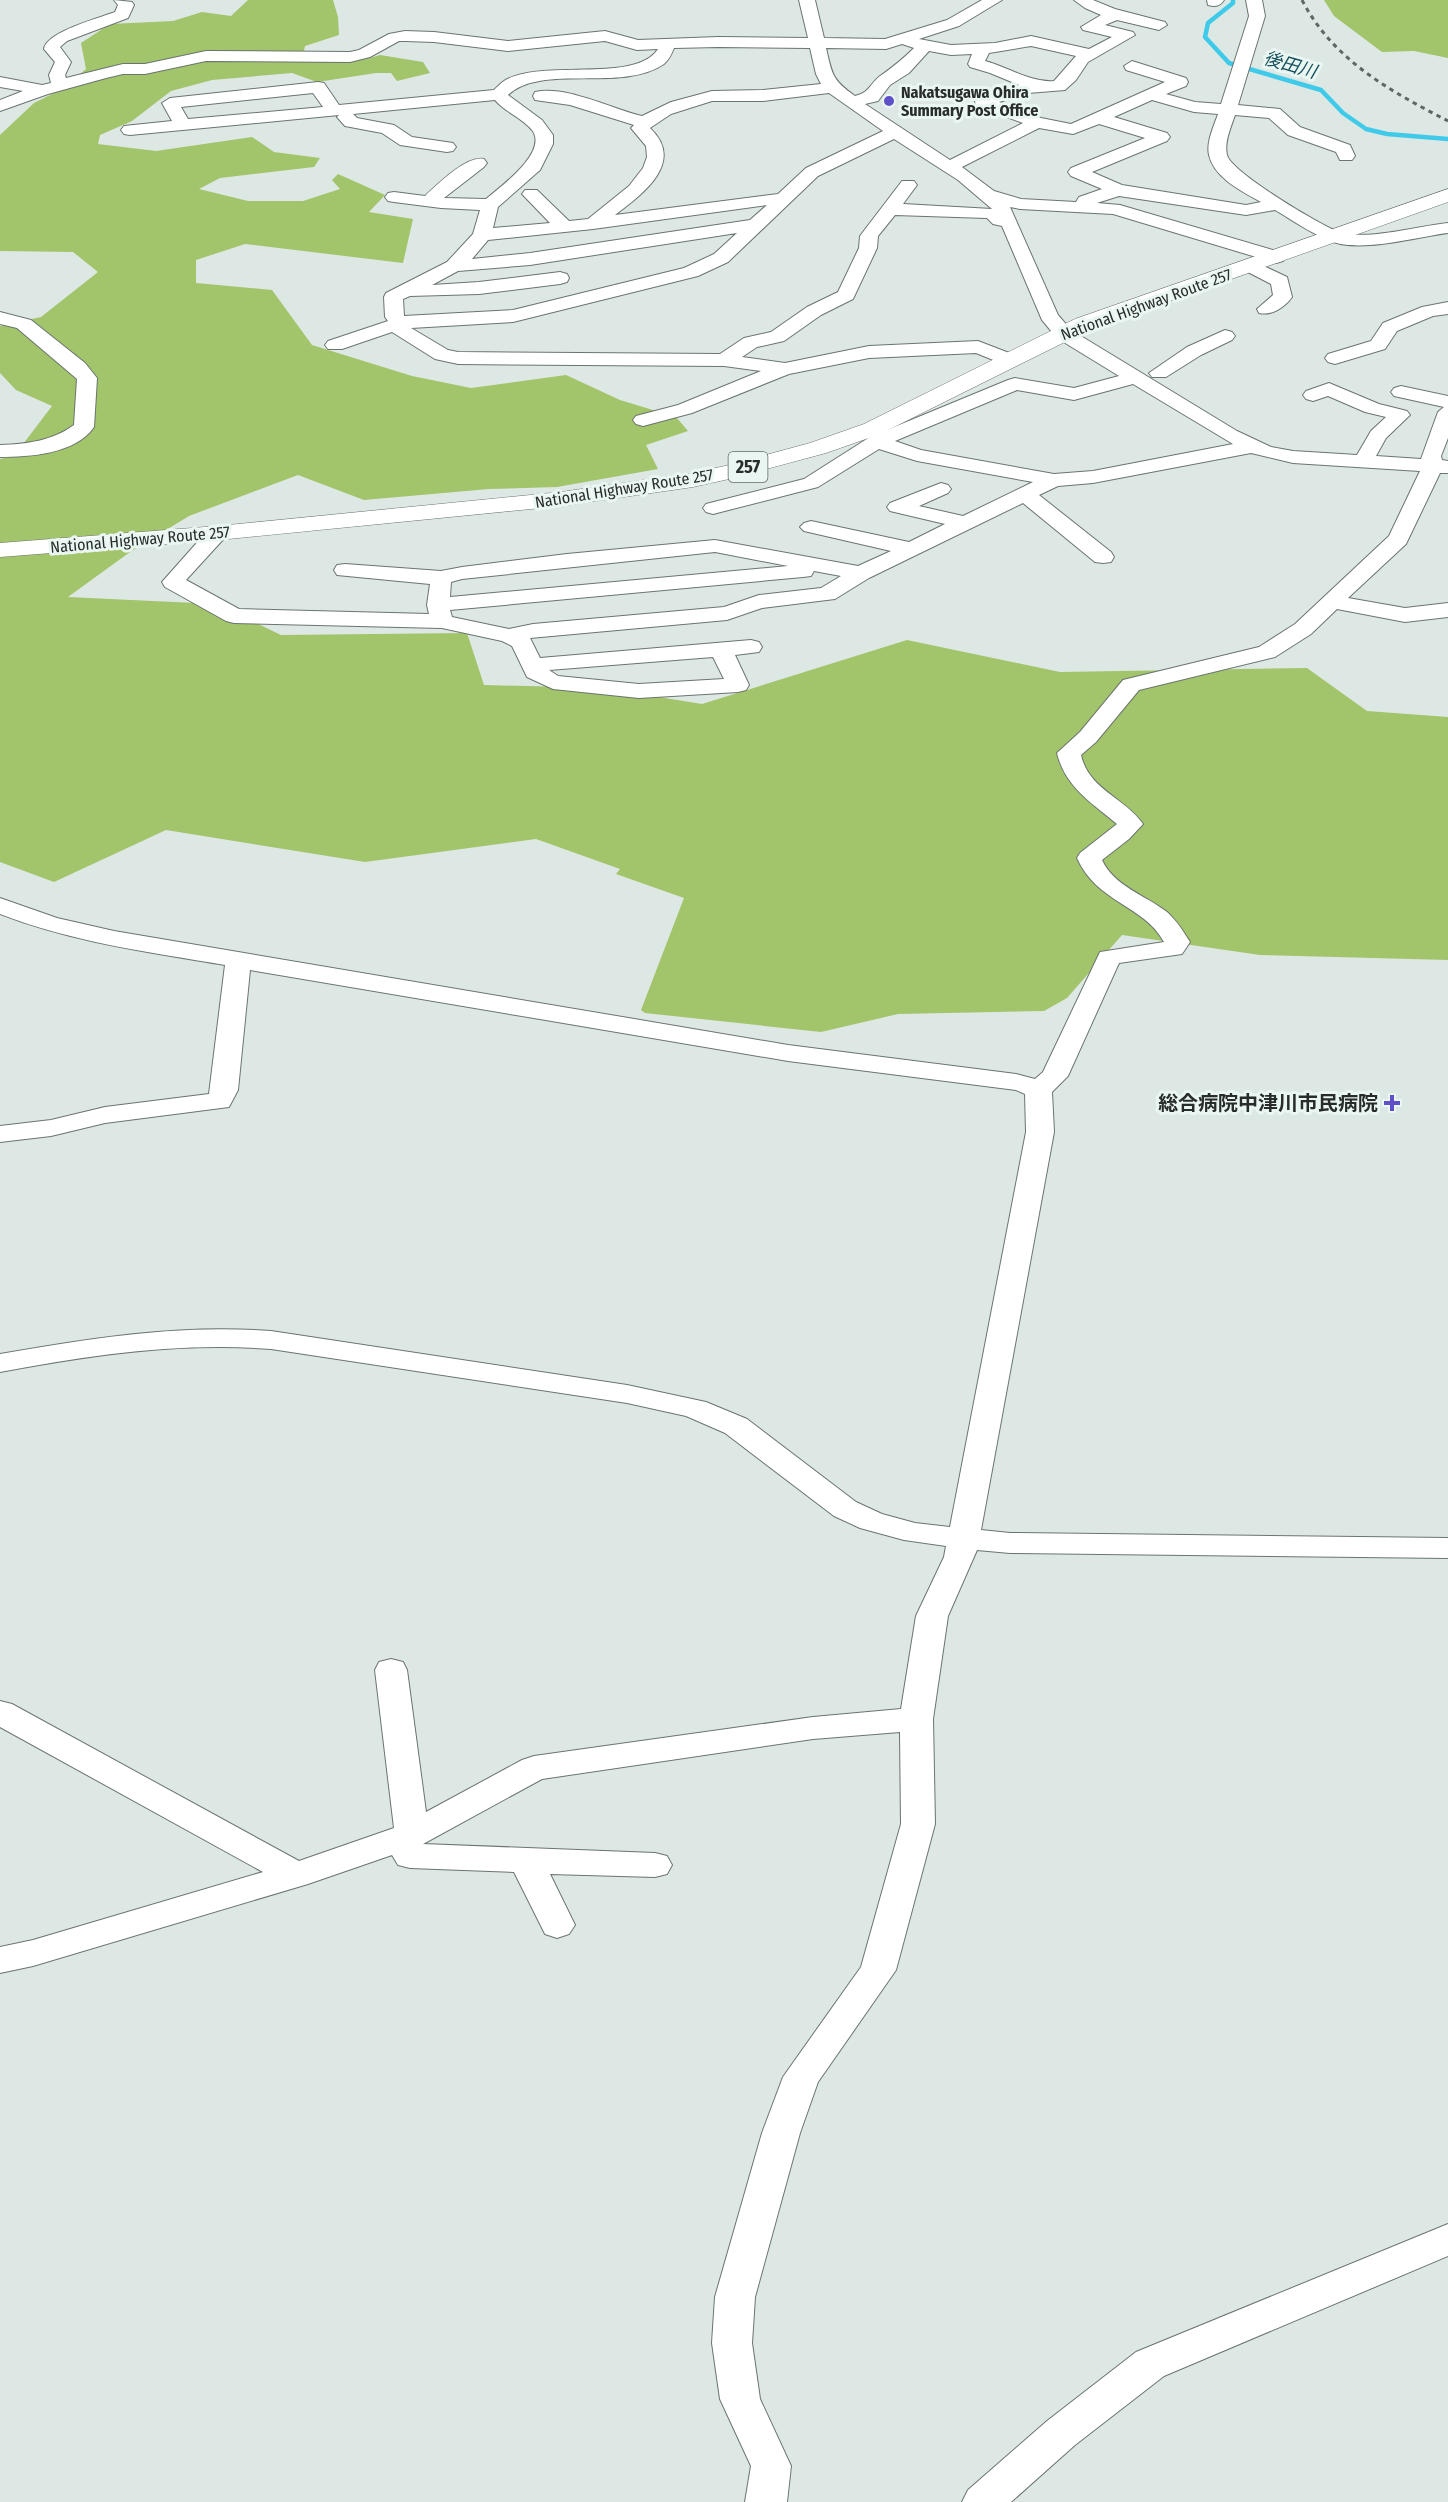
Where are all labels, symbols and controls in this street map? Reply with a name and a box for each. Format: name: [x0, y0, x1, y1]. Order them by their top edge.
water label: 後田川: [1261, 47, 1321, 84]
place label: Nakatsugawa Ohira Summary Post Office: [901, 83, 1038, 120]
marker: Nakatsugawa Ohira Summary Post Office: [882, 94, 896, 108]
street label: National Highway Route 257: [1058, 265, 1235, 344]
road number: 257: [728, 452, 768, 482]
street label: National Highway Route 257: [534, 465, 715, 512]
street label: National Highway Route 257: [49, 522, 231, 557]
place label: 総合病院中津川市民病院: [1158, 1091, 1378, 1115]
marker: 総合病院中津川市民病院: [1383, 1094, 1401, 1112]

